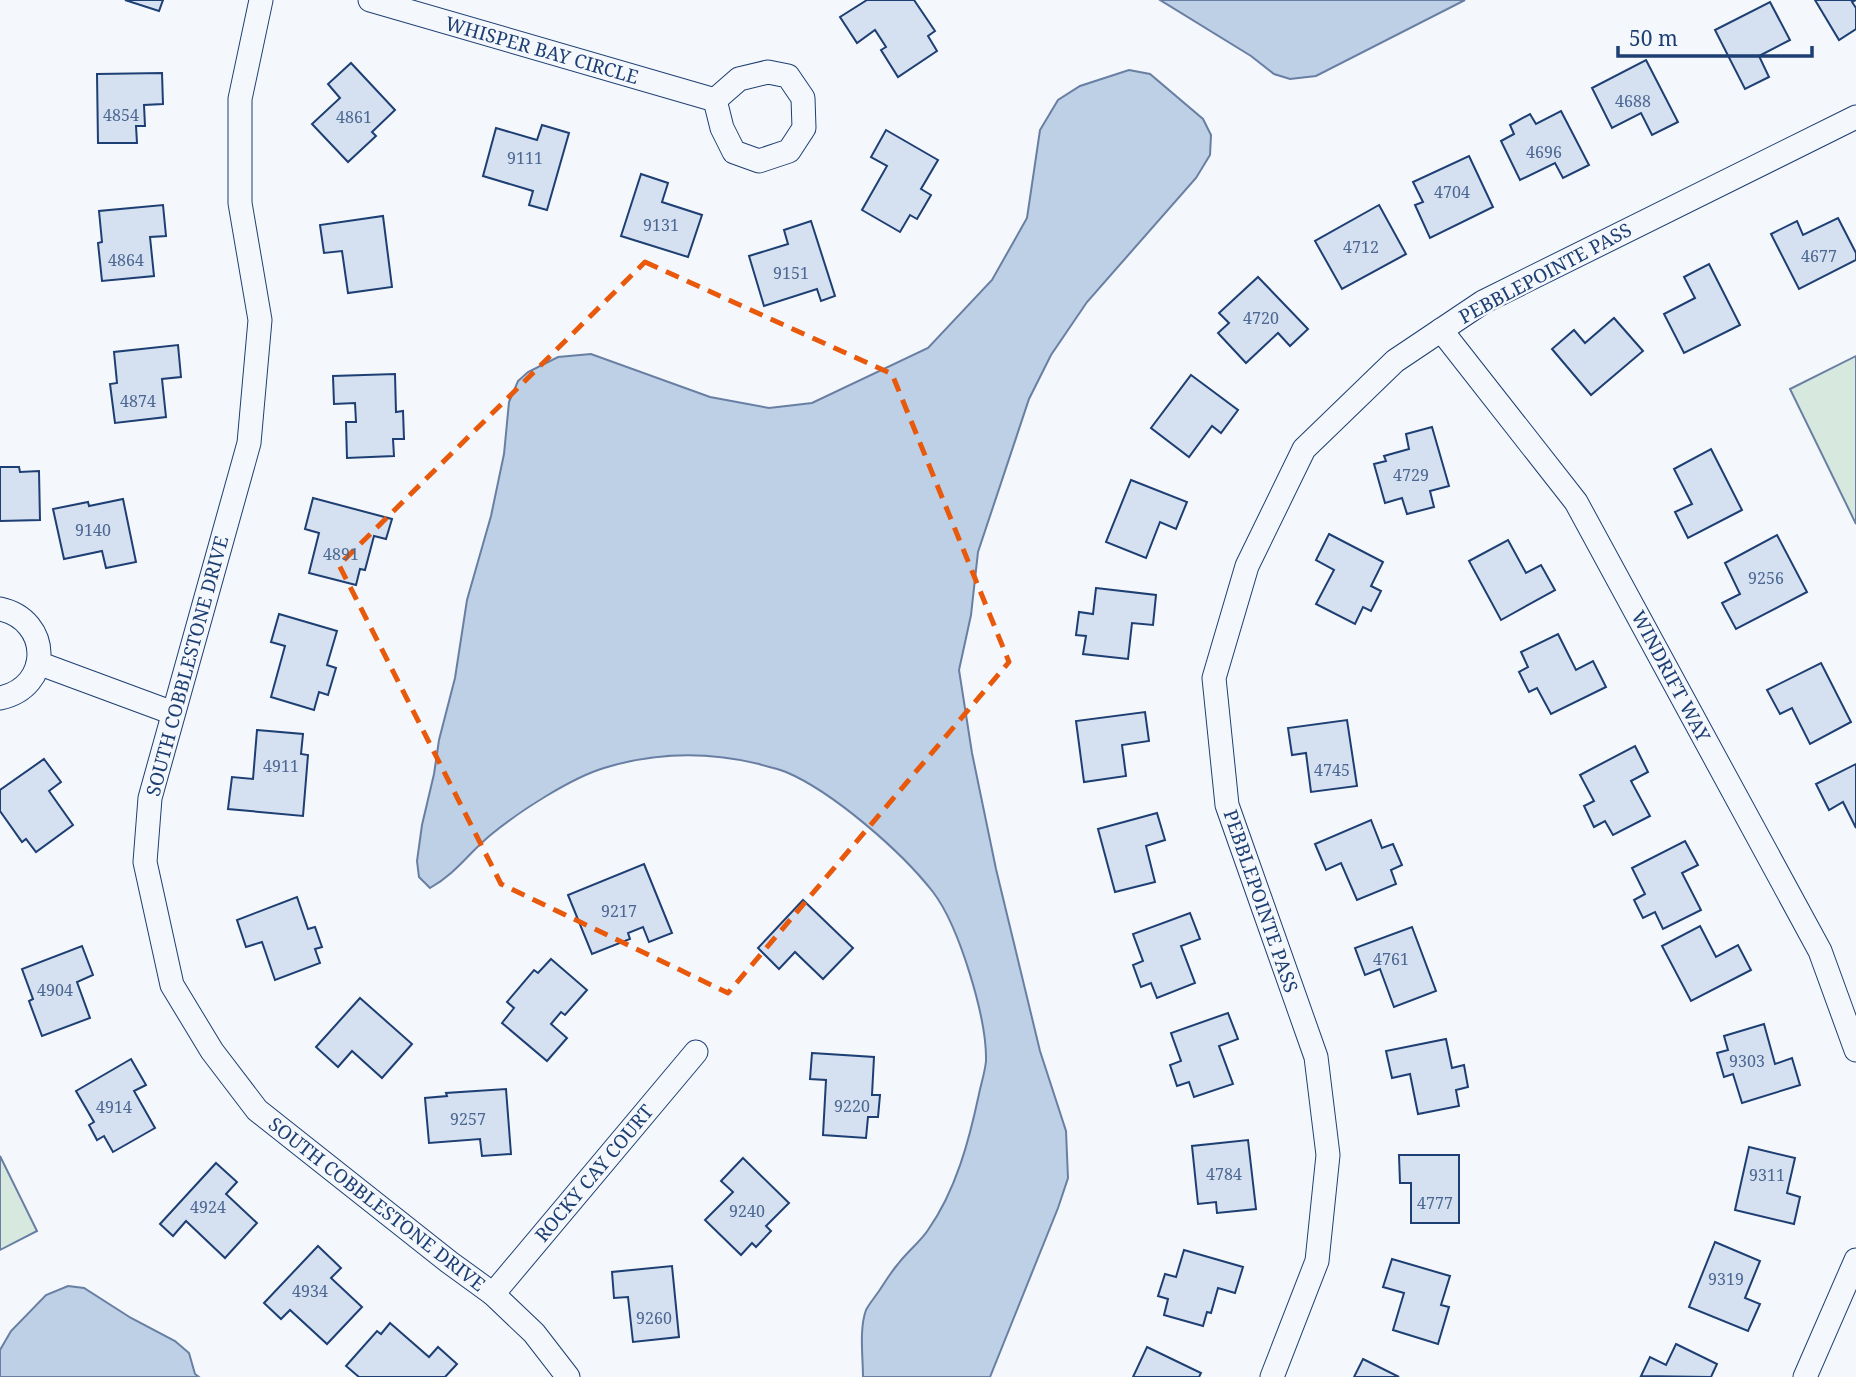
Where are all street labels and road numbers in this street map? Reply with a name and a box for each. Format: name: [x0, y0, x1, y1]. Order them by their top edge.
street label: WHISPER BAY CIRCLE: [442, 10, 642, 90]
street label: PEBBLEPOINTE PASS: [1454, 216, 1636, 330]
street label: SOUTH COBBLESTONE DRIVE: [140, 533, 234, 799]
street label: WINDRIFT WAY: [1626, 606, 1717, 746]
street label: PEBBLEPOINTE PASS: [1217, 806, 1305, 996]
street label: ROCKY CAY COURT: [529, 1099, 659, 1247]
street label: SOUTH COBBLESTONE DRIVE: [263, 1111, 491, 1297]

